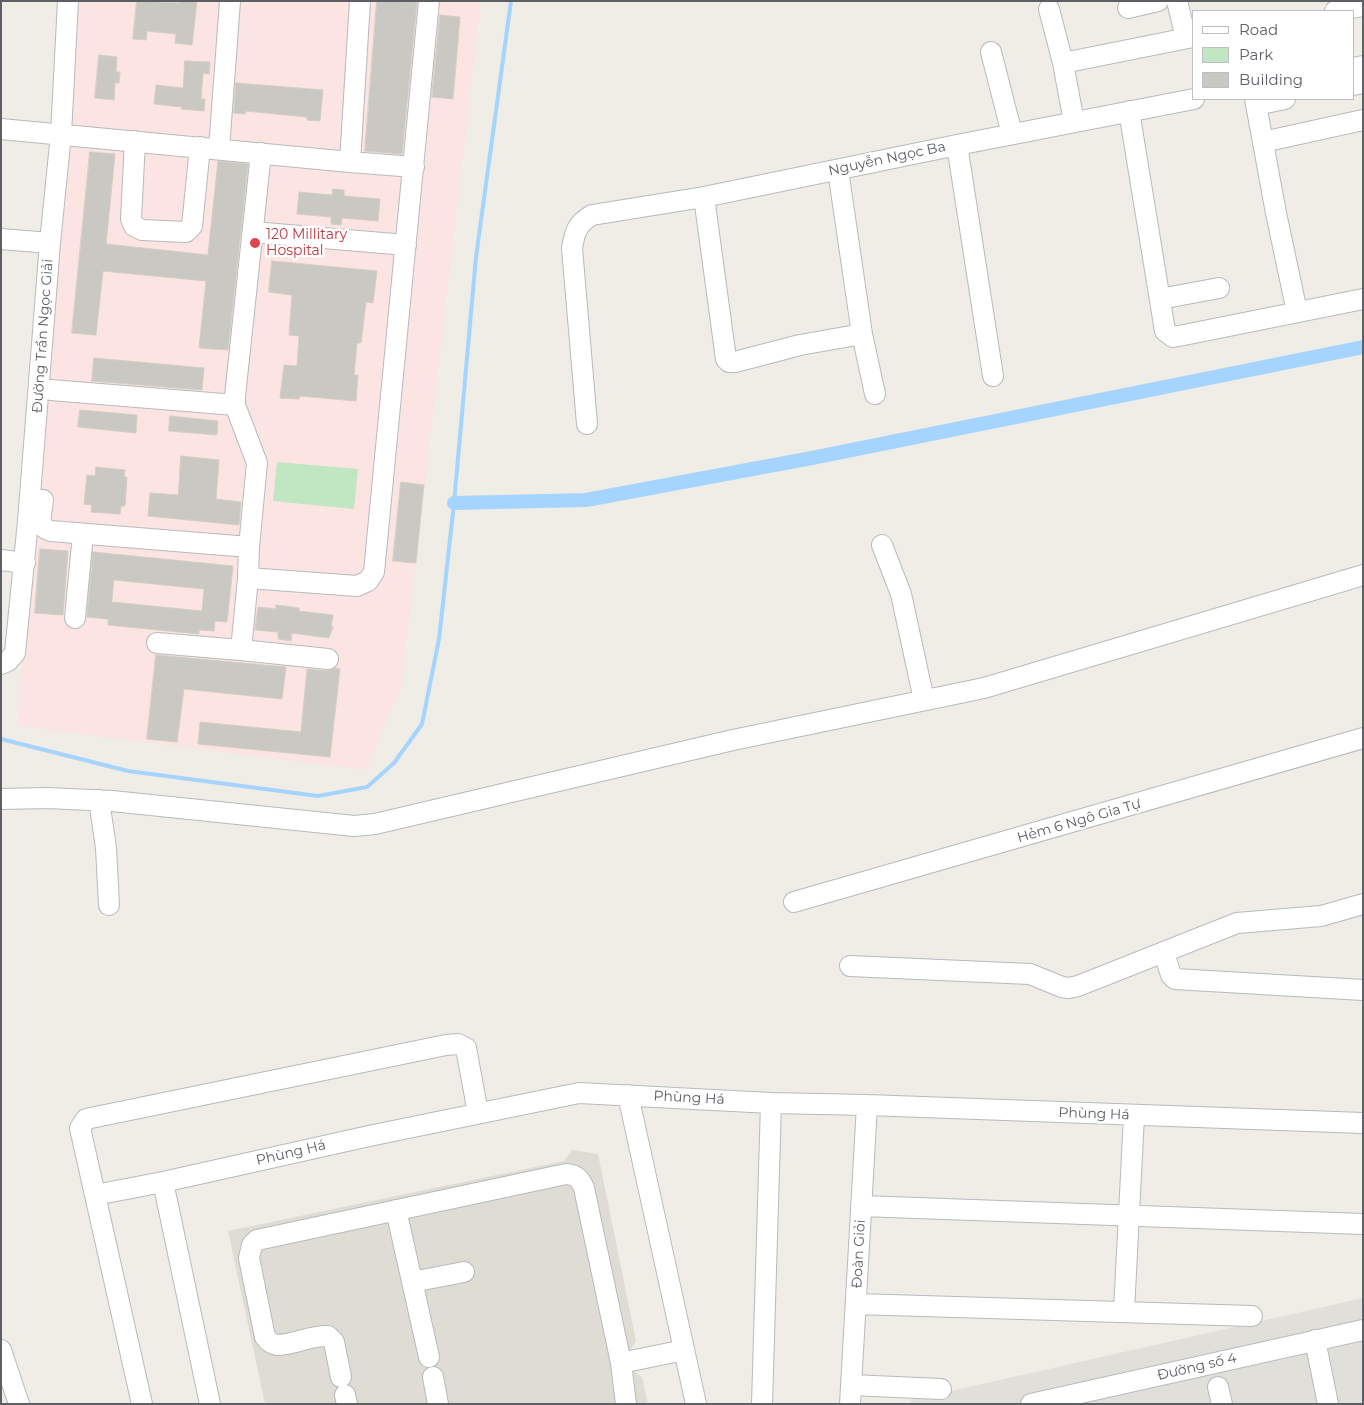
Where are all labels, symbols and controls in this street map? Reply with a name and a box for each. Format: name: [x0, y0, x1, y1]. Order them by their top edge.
legend: [1192, 10, 1354, 100]
text: Road: [1239, 20, 1278, 39]
text: Park: [1239, 45, 1273, 64]
text: Building: [1239, 70, 1303, 89]
street label: Nguyễn Ngọc Ba: [827, 138, 947, 180]
place label: 120 Millitary Hospital: [266, 227, 347, 260]
marker: 120 Millitary Hospital: [248, 236, 262, 250]
street label: Đường Trần Ngọc Giải: [29, 258, 57, 414]
street label: Hẻm 6 Ngô Gia Tự: [1015, 795, 1143, 847]
street label: Phùng Há: [653, 1088, 725, 1108]
street label: Phùng Há: [1058, 1104, 1130, 1124]
street label: Phùng Há: [254, 1137, 328, 1169]
street label: Đoàn Giỏi: [849, 1219, 869, 1289]
street label: Đường số 4: [1156, 1350, 1238, 1384]

